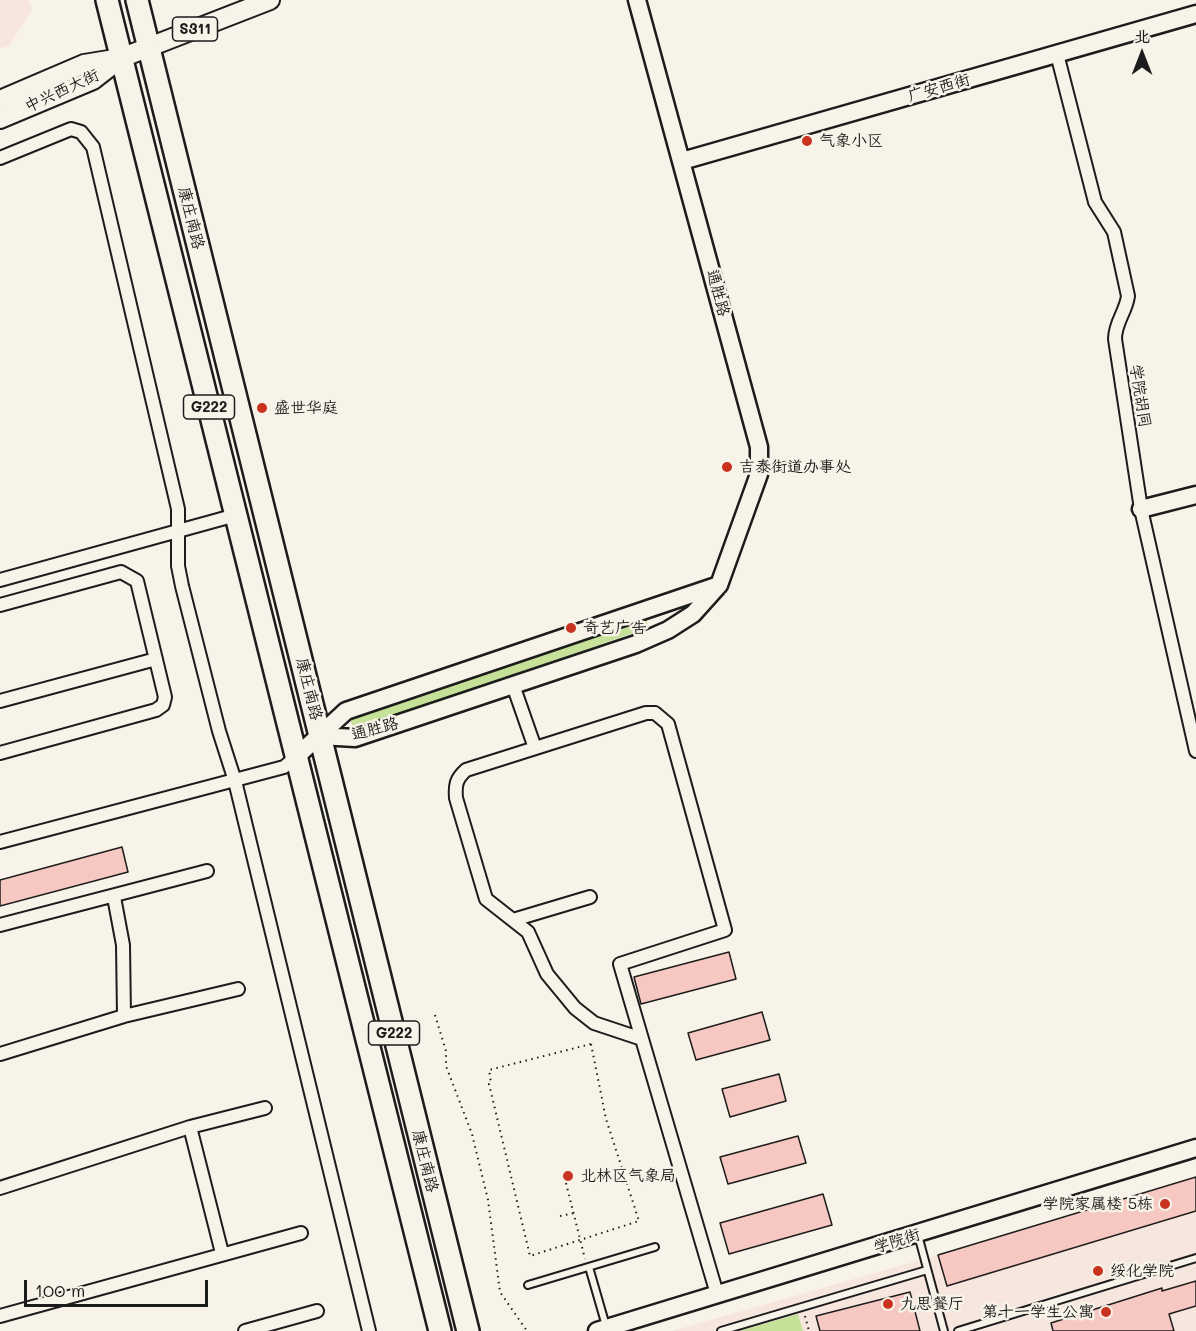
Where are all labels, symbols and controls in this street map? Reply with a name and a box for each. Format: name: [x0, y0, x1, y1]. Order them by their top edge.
road number: S311: [172, 17, 218, 41]
north arrow: [1112, 24, 1172, 84]
text: 北: [1134, 25, 1150, 46]
street label: 中兴西大街: [22, 65, 102, 117]
street label: 广安西街: [906, 70, 972, 106]
place label: 气象小区: [819, 131, 883, 151]
marker: 气象小区: [800, 134, 814, 148]
street label: 康庄南路: [174, 185, 208, 251]
street label: 通胜路: [703, 267, 733, 319]
street label: 学院胡同: [1126, 363, 1154, 429]
road number: G222: [184, 395, 234, 419]
place label: 盛世华庭: [274, 398, 338, 418]
marker: 盛世华庭: [255, 401, 269, 415]
place label: 吉泰街道办事处: [739, 457, 851, 477]
marker: 吉泰街道办事处: [720, 460, 734, 474]
place label: 奇艺广告: [583, 618, 647, 638]
marker: 奇艺广告: [564, 621, 578, 635]
street label: 康庄南路: [292, 656, 326, 722]
street label: 通胜路: [349, 714, 401, 744]
road number: G222: [368, 1021, 420, 1045]
street label: 康庄南路: [408, 1128, 442, 1194]
place label: 北林区气象局: [580, 1166, 676, 1186]
marker: 北林区气象局: [561, 1169, 575, 1183]
place label: 学院家属楼 5栋: [1043, 1194, 1153, 1214]
marker: 学院家属楼 5栋: [1158, 1197, 1172, 1211]
street label: 学院街: [871, 1225, 923, 1257]
place label: 绥化学院: [1110, 1261, 1174, 1281]
marker: 绥化学院: [1091, 1264, 1105, 1278]
scale bar: [27, 1268, 212, 1306]
text: 100 m: [35, 1278, 85, 1302]
place label: 九思餐厅: [900, 1294, 964, 1314]
marker: 九思餐厅: [881, 1297, 895, 1311]
place label: 第十一学生公寓: [982, 1302, 1094, 1322]
marker: 第十一学生公寓: [1099, 1305, 1113, 1319]

